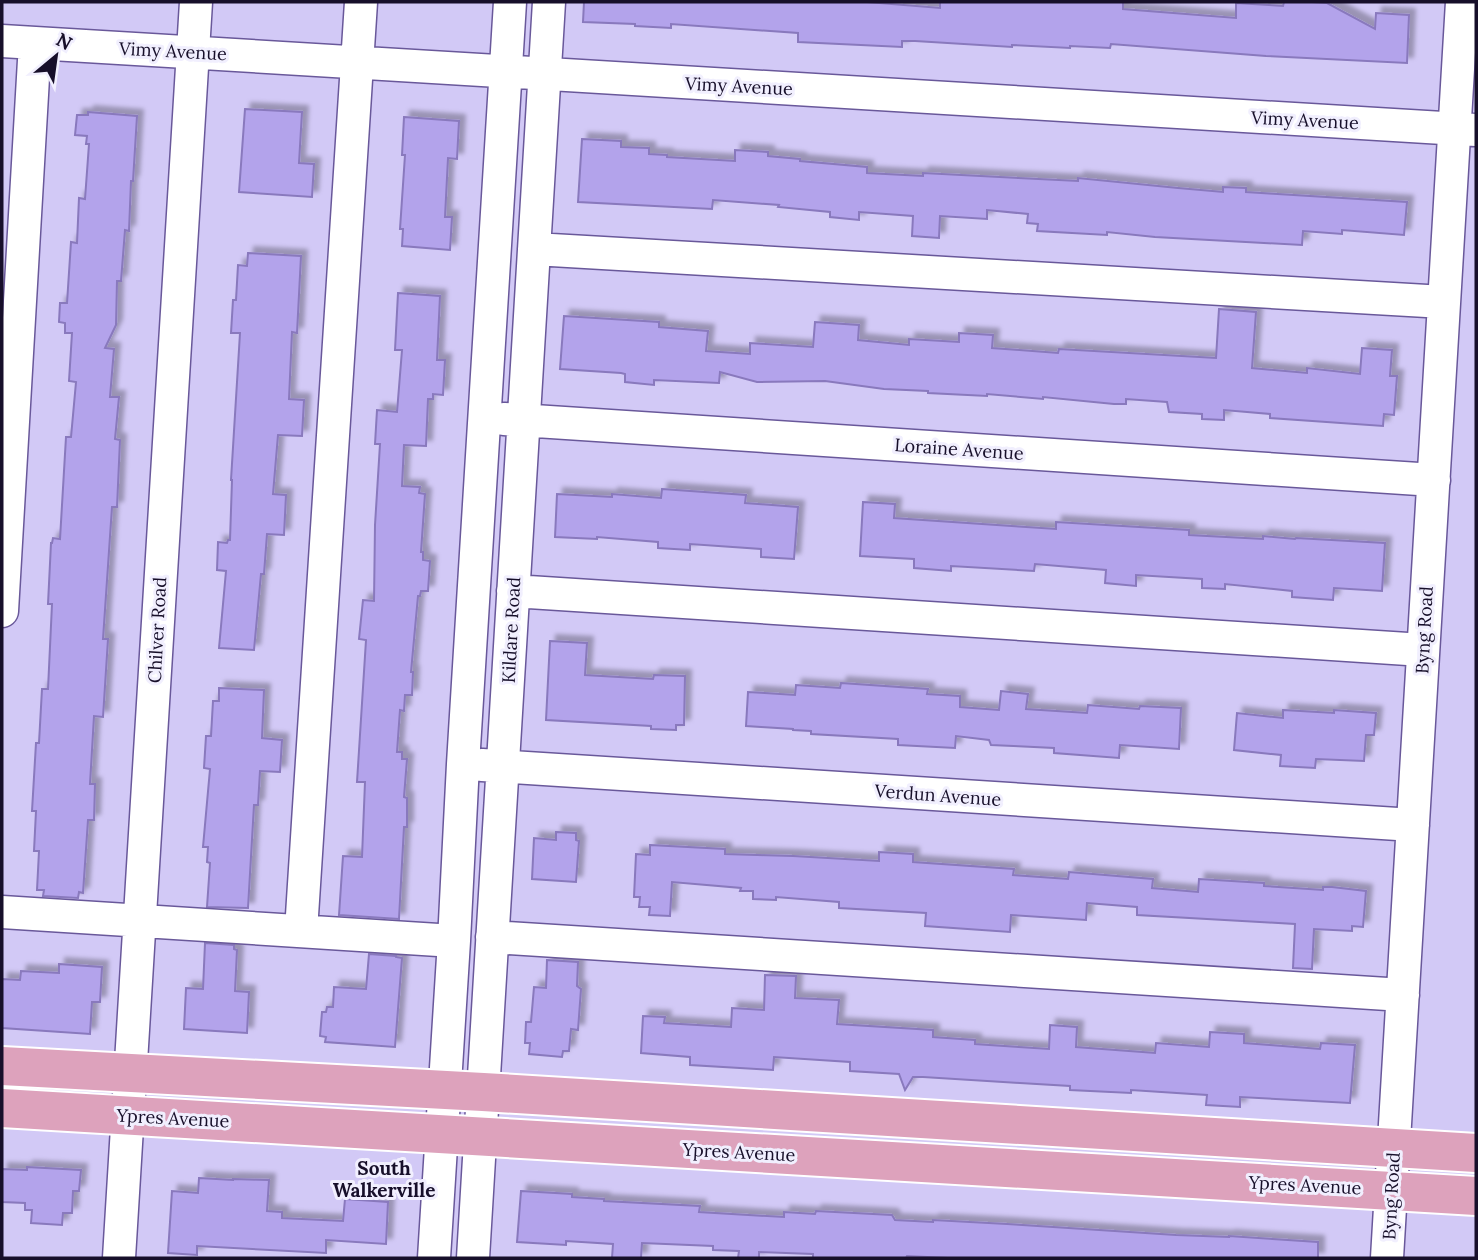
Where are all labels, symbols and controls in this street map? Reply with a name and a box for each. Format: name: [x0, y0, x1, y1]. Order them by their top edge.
north arrow: [21, 21, 91, 91]
text: N: [52, 27, 77, 55]
street label: Vimy Avenue: [118, 37, 228, 65]
street label: Vimy Avenue: [684, 72, 794, 100]
street label: Vimy Avenue: [1250, 106, 1360, 134]
street label: Loraine Avenue: [894, 433, 1025, 465]
street label: Chilver Road: [143, 576, 171, 684]
street label: Kildare Road: [497, 576, 525, 684]
street label: Byng Road: [1410, 585, 1438, 674]
street label: Verdun Avenue: [873, 779, 1002, 811]
street label: Ypres Avenue: [115, 1104, 230, 1132]
street label: Ypres Avenue: [681, 1138, 796, 1166]
street label: Byng Road: [1377, 1151, 1405, 1240]
district label: South Walkerville: [333, 1156, 435, 1202]
street label: Ypres Avenue: [1247, 1171, 1362, 1199]

